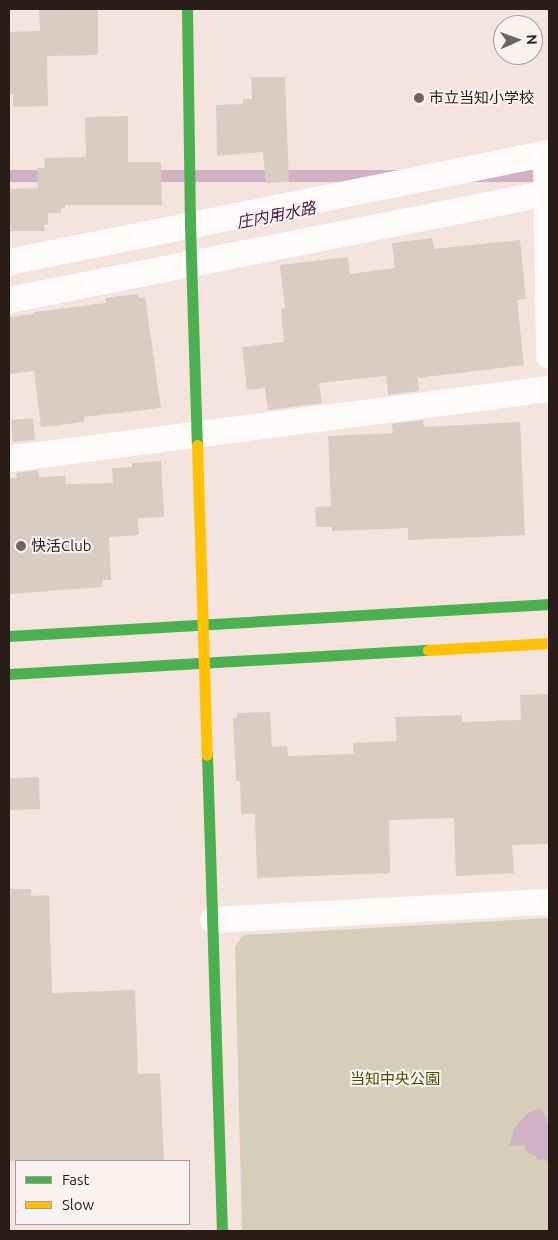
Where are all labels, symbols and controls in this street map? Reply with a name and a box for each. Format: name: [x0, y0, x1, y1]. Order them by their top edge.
north arrow: [493, 15, 543, 65]
text: N: [524, 34, 540, 45]
place label: 市立当知小学校: [429, 89, 534, 107]
marker: 市立当知小学校: [413, 92, 425, 104]
water label: 庄内用水路: [235, 198, 317, 232]
place label: 快活Club: [31, 537, 91, 555]
marker: 快活Club: [15, 540, 27, 552]
park label: 当知中央公園: [350, 1070, 440, 1088]
legend: [15, 1160, 190, 1225]
text: Fast: [62, 1171, 89, 1188]
text: Slow: [62, 1196, 94, 1213]

